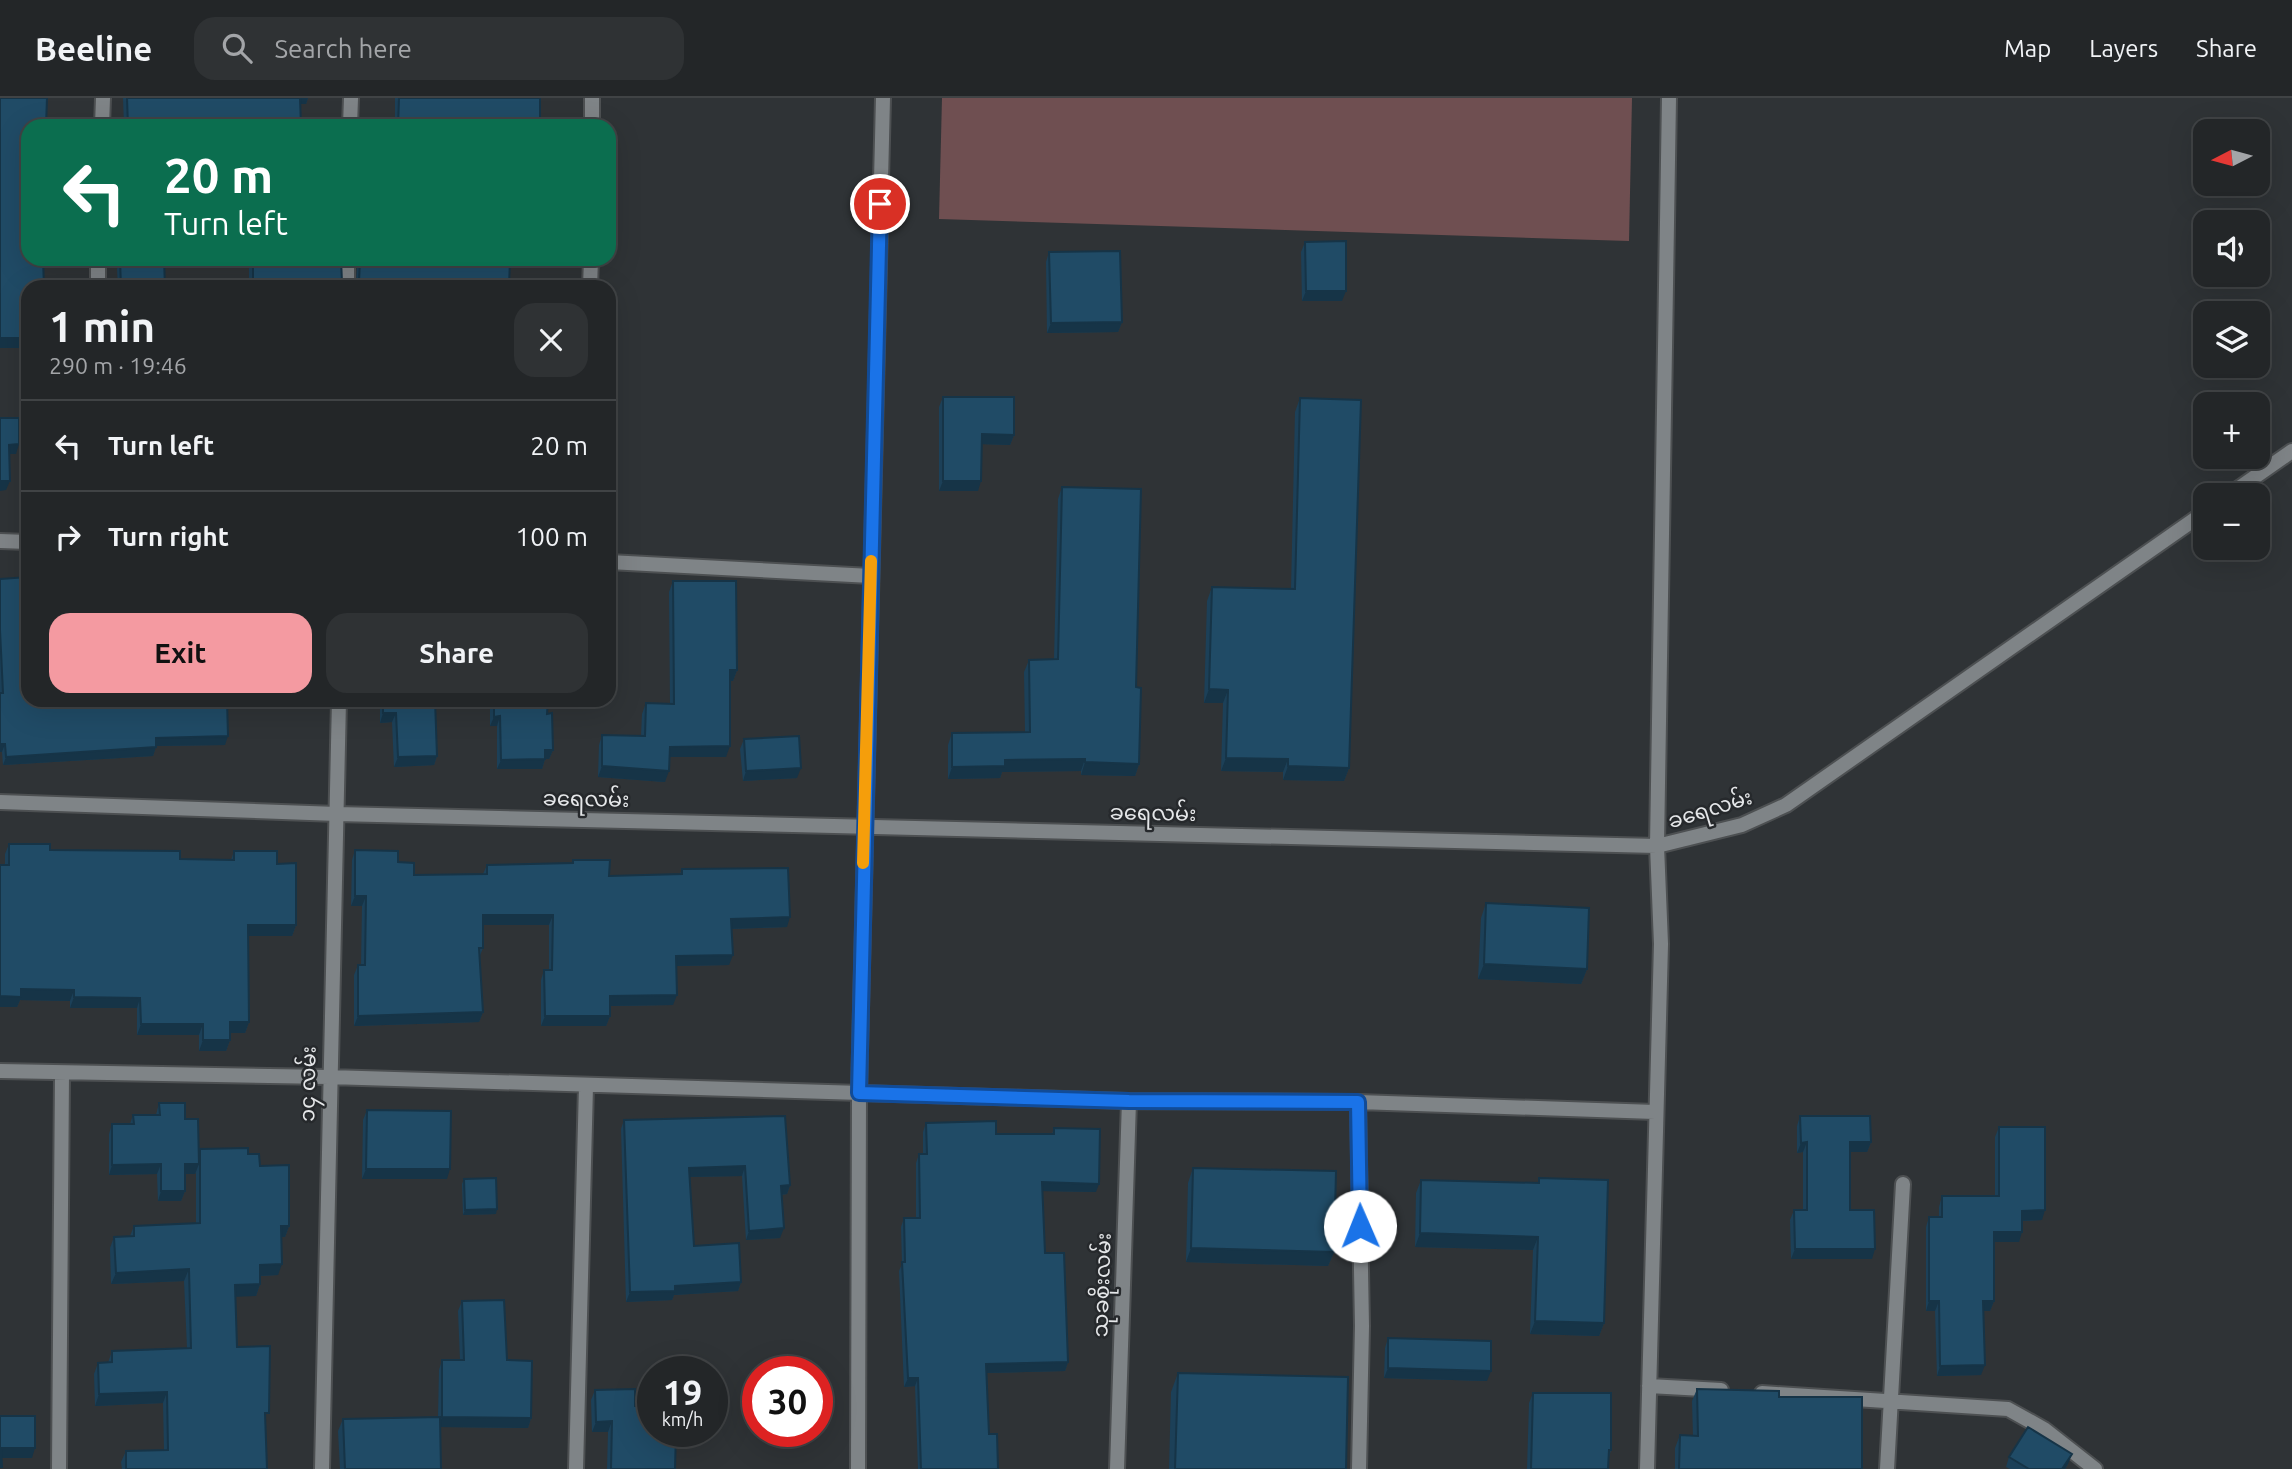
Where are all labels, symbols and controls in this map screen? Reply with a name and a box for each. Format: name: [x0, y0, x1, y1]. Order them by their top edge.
search box: [194, 17, 684, 80]
icon: search: [218, 29, 256, 67]
text: Beeline: [35, 30, 152, 67]
text: Search here: [274, 34, 412, 63]
text: Map: [2004, 35, 2051, 62]
text: Layers: [2089, 35, 2158, 62]
text: Share: [2196, 35, 2257, 62]
north arrow: [2193, 119, 2270, 196]
map controls: [2193, 119, 2270, 560]
icon: left: [49, 147, 140, 238]
text: 20 m: [164, 147, 273, 202]
pin: [850, 174, 910, 234]
icon: arrive: [861, 185, 899, 223]
text: Turn left: [164, 205, 288, 241]
button: sound: [2193, 210, 2270, 287]
button: layers: [2193, 301, 2270, 378]
text: 1 min: [49, 303, 155, 350]
button: close: [514, 303, 588, 377]
text: 290 m · 19:46: [49, 353, 187, 378]
button: +: [2193, 392, 2270, 469]
icon: left: [49, 427, 87, 465]
text: Turn left: [108, 431, 214, 460]
text: 20 m: [530, 431, 588, 460]
button: −: [2193, 483, 2270, 560]
icon: right: [49, 518, 87, 556]
text: Turn right: [108, 522, 229, 551]
text: 100 m: [516, 522, 588, 551]
button: Exit: [49, 613, 312, 693]
button: Share: [326, 613, 588, 693]
street label: ခရေလမ်း: [1664, 781, 1756, 838]
street label: ခရေလမ်း: [542, 782, 630, 817]
street label: ခရေလမ်း: [1109, 796, 1197, 831]
street label: ၁၄ လမ်း: [291, 1046, 326, 1122]
position arrow: [1323, 1189, 1397, 1263]
street label: သုခစိုးလမ်း: [1084, 1232, 1121, 1338]
speed limit sign: 30: [742, 1356, 833, 1447]
text: 19: [663, 1372, 702, 1412]
text: km/h: [662, 1409, 703, 1429]

